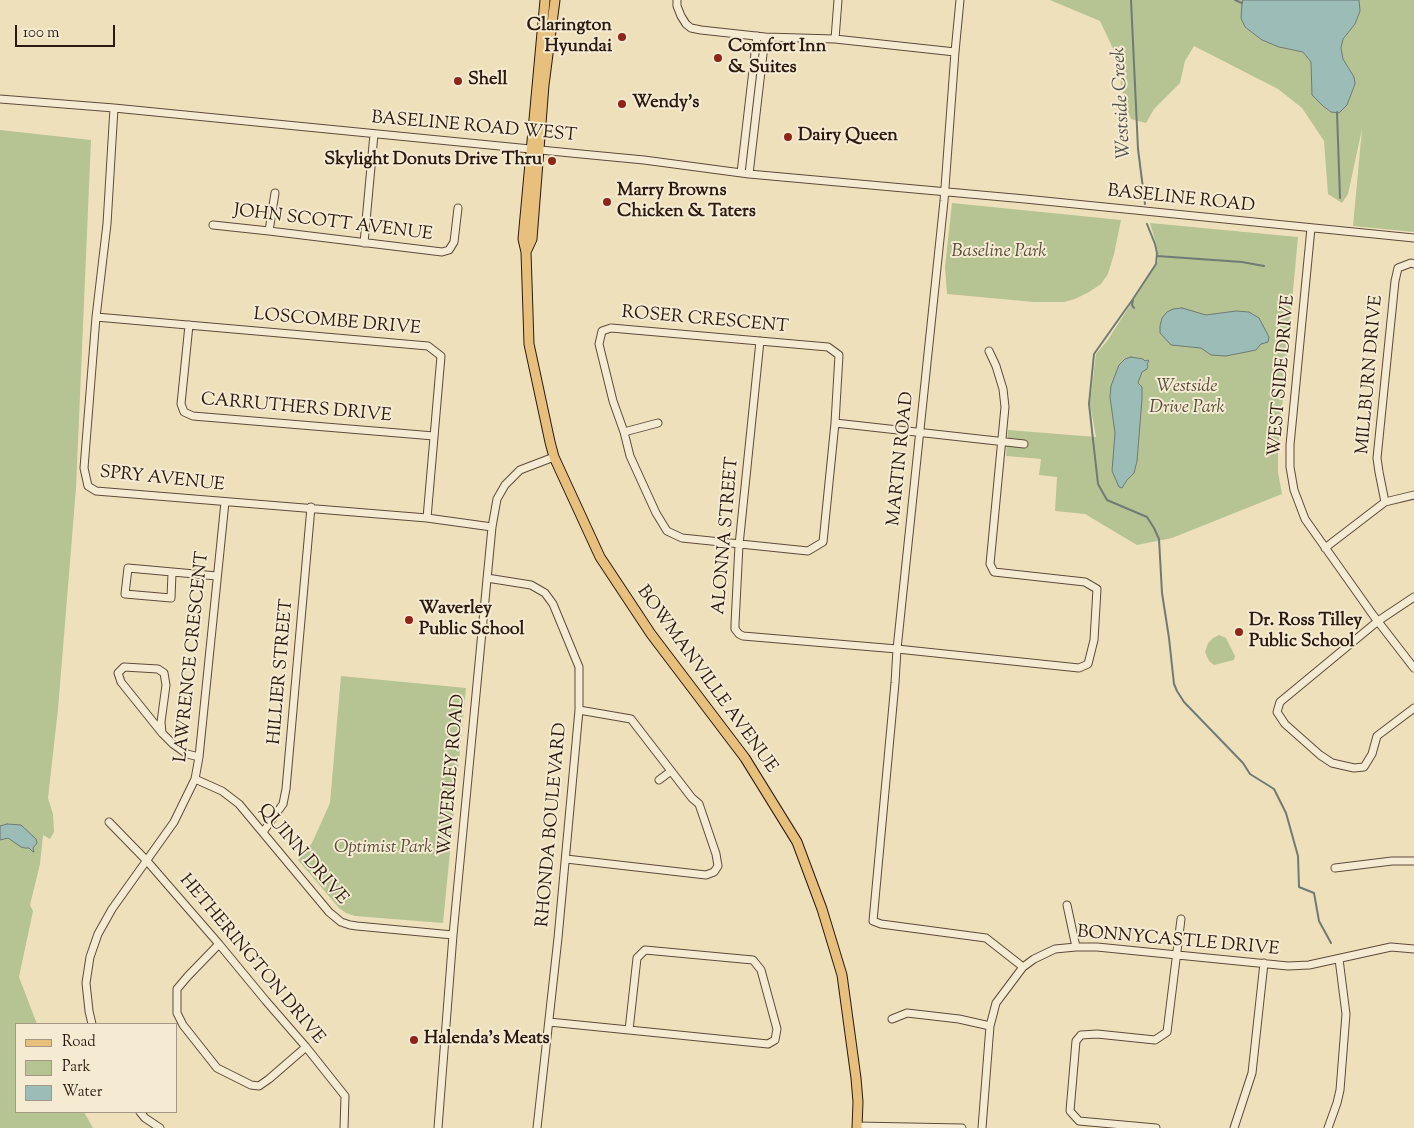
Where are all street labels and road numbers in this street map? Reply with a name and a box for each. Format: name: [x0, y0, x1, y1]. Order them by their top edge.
street label: BASELINE ROAD WEST: [370, 108, 578, 148]
street label: BASELINE ROAD: [1106, 182, 1256, 218]
street label: JOHN SCOTT AVENUE: [232, 201, 434, 247]
street label: WEST SIDE DRIVE: [1265, 294, 1301, 458]
street label: MILLBURN DRIVE: [1353, 294, 1389, 456]
street label: ROSER CRESCENT: [621, 303, 789, 339]
street label: LOSCOMBE DRIVE: [253, 305, 421, 341]
street label: CARRUTHERS DRIVE: [200, 390, 392, 428]
street label: MARTIN ROAD: [884, 391, 920, 527]
street label: ALONNA STREET: [709, 456, 745, 616]
street label: SPRY AVENUE: [98, 463, 226, 497]
street label: LAWRENCE CRESCENT: [171, 551, 215, 763]
street label: BOWMANVILLE AVENUE: [631, 582, 781, 778]
street label: HILLIER STREET: [265, 598, 299, 746]
street label: WAVERLEY ROAD: [435, 693, 471, 857]
street label: RHONDA BOULEVARD: [533, 722, 573, 928]
street label: QUINN DRIVE: [252, 800, 352, 910]
street label: HETHERINGTON DRIVE: [174, 871, 328, 1049]
street label: BONNYCASTLE DRIVE: [1076, 922, 1280, 962]

